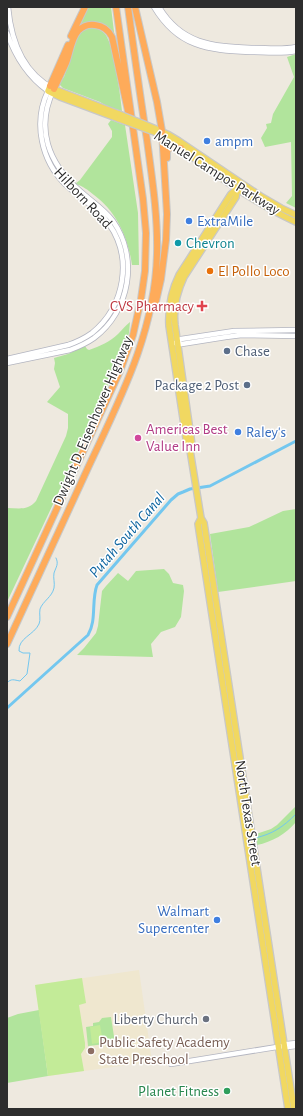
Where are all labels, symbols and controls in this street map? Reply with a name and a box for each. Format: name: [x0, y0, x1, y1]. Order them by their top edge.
street label: Manuel Campos Parkway: [151, 128, 283, 218]
place label: ampm: [215, 134, 253, 149]
marker: ampm: [202, 136, 212, 146]
street label: Hilborn Road: [51, 165, 115, 232]
place label: ExtraMile: [197, 214, 253, 229]
marker: ExtraMile: [184, 216, 194, 226]
place label: Chevron: [186, 236, 235, 251]
marker: Chevron: [173, 238, 183, 248]
place label: El Pollo Loco: [218, 264, 290, 279]
marker: El Pollo Loco: [205, 266, 215, 276]
place label: CVS Pharmacy: [110, 299, 195, 314]
marker: CVS Pharmacy: [197, 301, 207, 311]
street label: Dwight D. Eisenhower Highway: [50, 333, 136, 508]
place label: Chase: [235, 344, 270, 359]
marker: Chase: [222, 346, 232, 356]
place label: Package 2 Post: [155, 378, 239, 393]
marker: Package 2 Post: [242, 380, 252, 390]
place label: Americas Best Value Inn: [146, 422, 228, 454]
place label: Raley's: [246, 425, 286, 440]
marker: Raley's: [233, 427, 243, 437]
marker: Americas Best Value Inn: [133, 433, 143, 443]
water label: Putah South Canal: [86, 490, 168, 580]
street label: North Texas Street: [232, 759, 264, 867]
place label: Walmart Supercenter: [138, 904, 209, 936]
marker: Walmart Supercenter: [212, 915, 222, 925]
place label: Liberty Church: [113, 1012, 198, 1027]
marker: Liberty Church: [201, 1014, 211, 1024]
place label: Public Safety Academy State Preschool: [99, 1035, 230, 1067]
marker: Public Safety Academy State Preschool: [86, 1046, 96, 1056]
place label: Planet Fitness: [138, 1084, 219, 1099]
marker: Planet Fitness: [222, 1086, 232, 1096]

